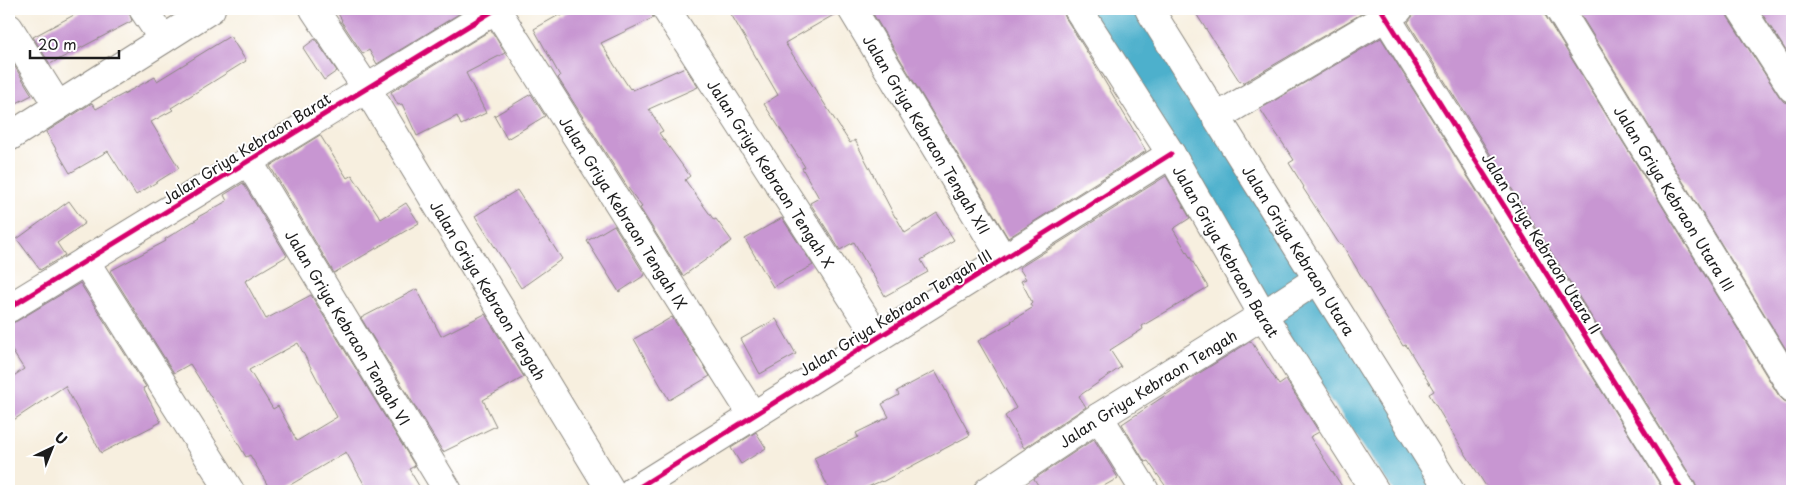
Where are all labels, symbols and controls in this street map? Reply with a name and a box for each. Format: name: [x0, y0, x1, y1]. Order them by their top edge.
scale bar: [30, 28, 119, 60]
street label: Jalan Griya Kebraon Tengah XII: [858, 30, 997, 238]
text: 20 m: [38, 32, 77, 55]
street label: Jalan Griya Kebraon Tengah X: [702, 74, 841, 272]
street label: Jalan Griya Kebraon Barat: [157, 87, 335, 209]
street label: Jalan Griya Kebraon Utara III: [1609, 101, 1741, 296]
street label: Jalan Griya Kebraon Tengah IX: [555, 111, 694, 313]
street label: Jalan Griya Kebraon Utara II: [1477, 148, 1607, 338]
street label: Jalan Griya Kebraon Barat: [1168, 160, 1286, 341]
street label: Jalan Griya Kebraon Utara: [1238, 160, 1362, 340]
street label: Jalan Griya Kebraon Tengah: [425, 195, 552, 384]
street label: Jalan Griya Kebraon Tengah VI: [280, 225, 417, 429]
street label: Jalan Griya Kebraon Tengah III: [794, 243, 996, 381]
street label: Jalan Griya Kebraon Tengah: [1054, 323, 1241, 453]
north arrow: [28, 422, 78, 472]
text: U: [50, 427, 72, 449]

